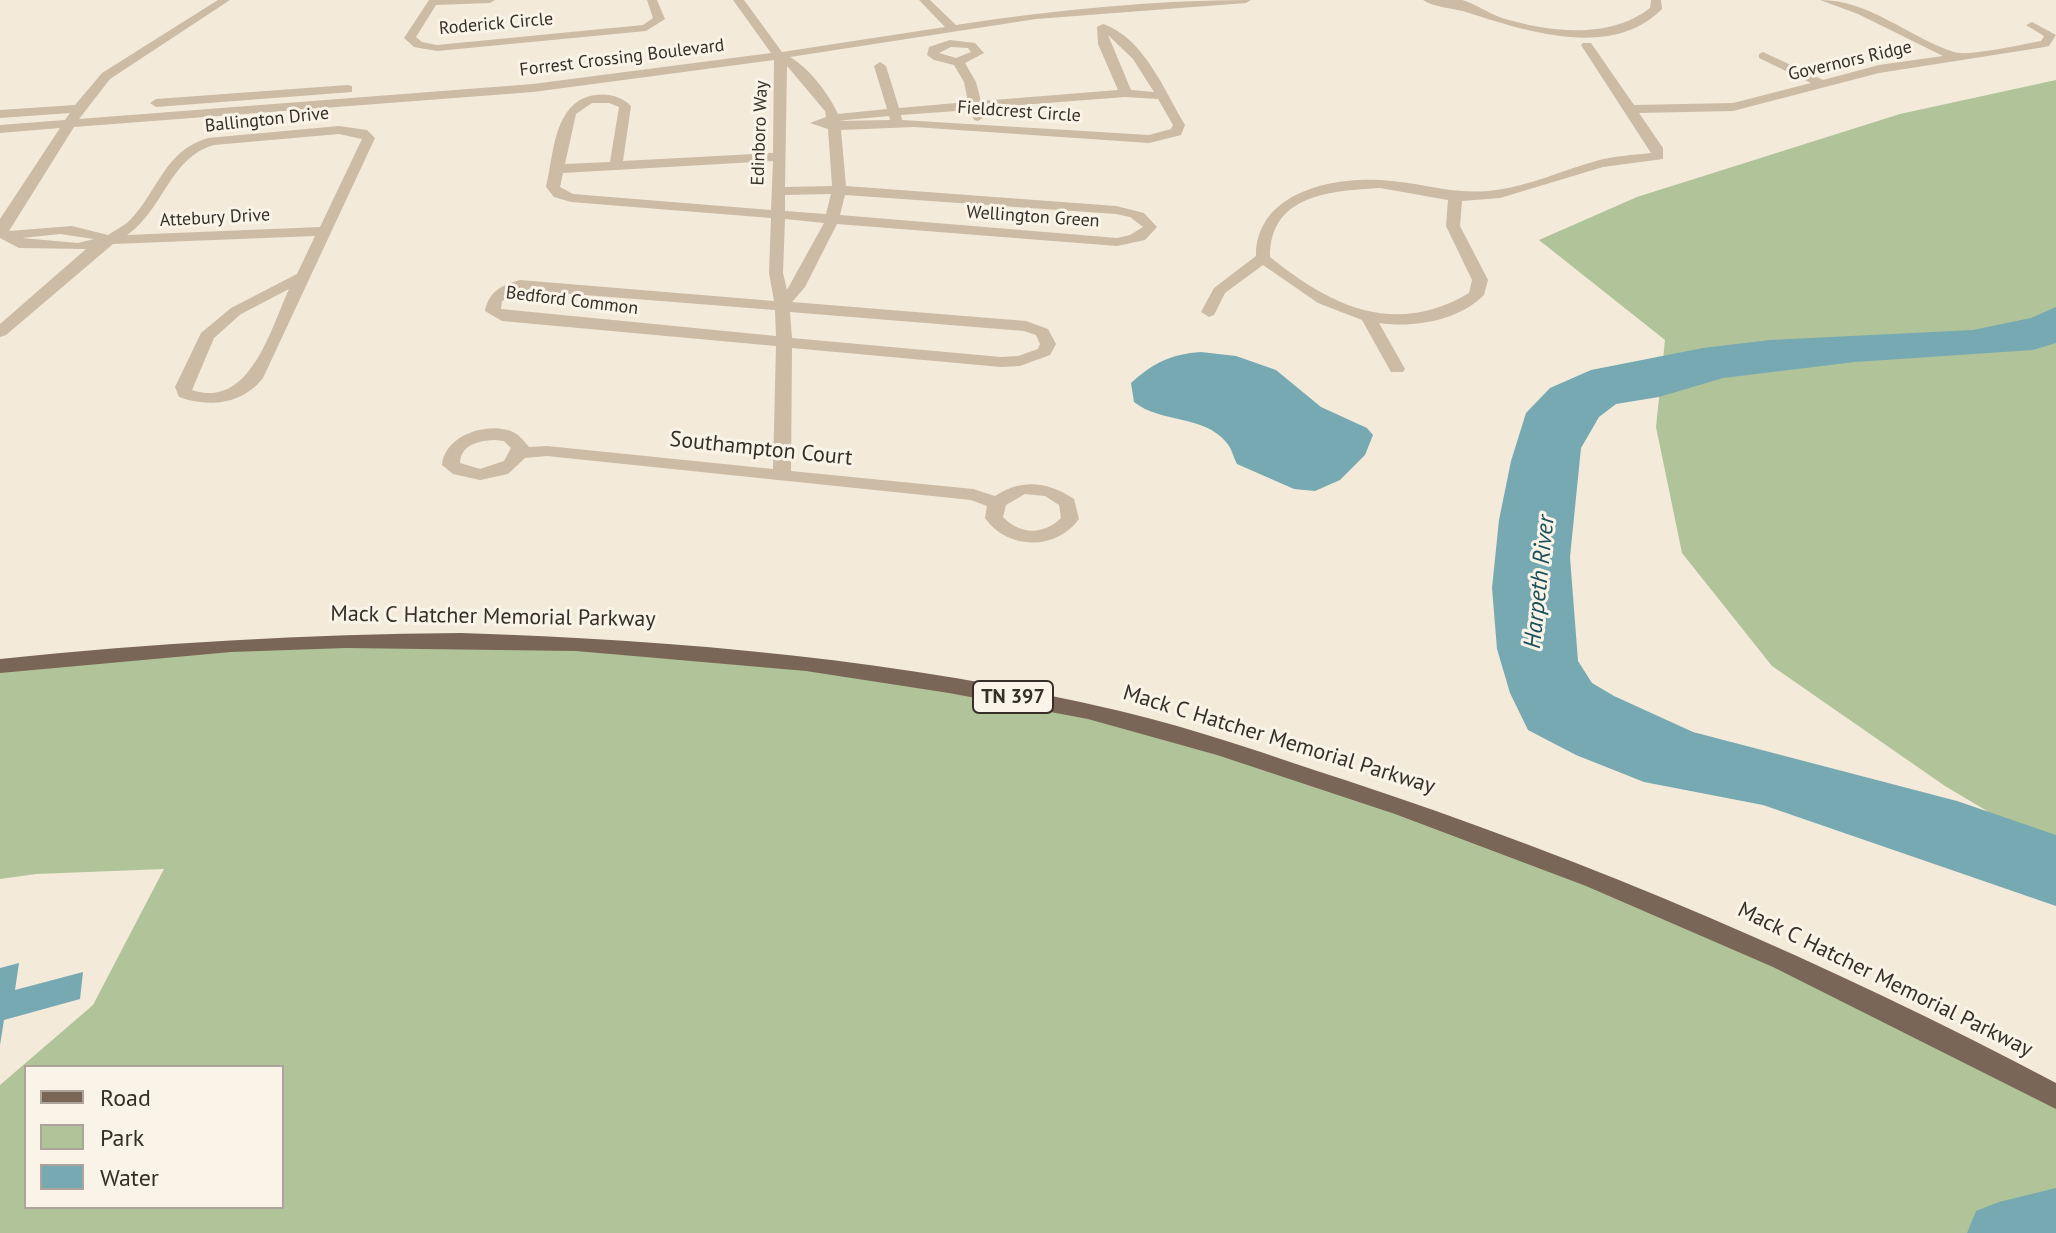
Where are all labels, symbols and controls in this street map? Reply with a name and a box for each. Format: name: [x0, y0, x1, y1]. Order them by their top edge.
street label: Roderick Circle: [438, 8, 554, 40]
street label: Forrest Crossing Boulevard: [518, 35, 726, 81]
street label: Governors Ridge: [1786, 36, 1914, 86]
street label: Edinboro Way: [747, 80, 773, 186]
street label: Fieldcrest Circle: [956, 97, 1082, 127]
street label: Ballington Drive: [204, 103, 330, 137]
street label: Wellington Green: [966, 202, 1100, 232]
street label: Attebury Drive: [159, 204, 271, 232]
street label: Bedford Common: [505, 282, 639, 320]
street label: Southampton Court: [668, 426, 854, 472]
water label: Harpeth River: [1519, 514, 1561, 650]
street label: Mack C Hatcher Memorial Parkway: [330, 601, 656, 633]
street label: Mack C Hatcher Memorial Parkway: [1120, 680, 1438, 800]
road number: TN 397: [973, 681, 1053, 713]
street label: Mack C Hatcher Memorial Parkway: [1733, 897, 2037, 1063]
legend: [24, 1065, 284, 1209]
text: Road: [100, 1082, 151, 1113]
text: Park: [100, 1122, 144, 1153]
text: Water: [100, 1162, 159, 1193]

